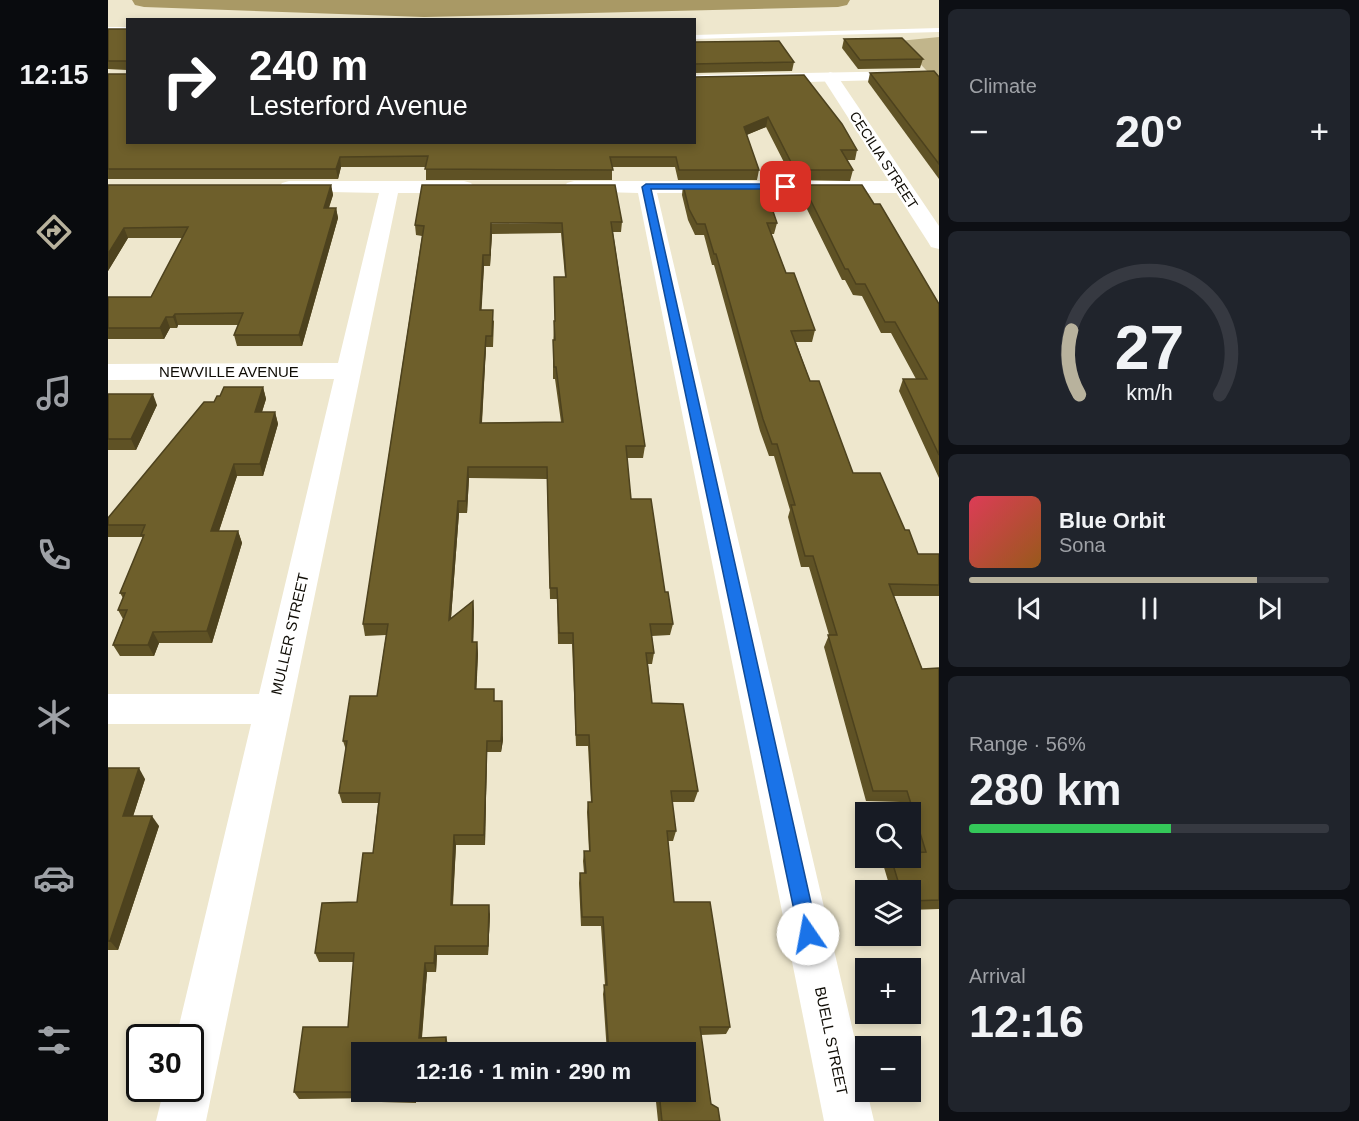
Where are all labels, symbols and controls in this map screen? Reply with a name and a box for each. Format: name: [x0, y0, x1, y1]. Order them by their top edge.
icon: right: [150, 42, 228, 120]
text: 240 m: [249, 42, 368, 89]
text: 12:15: [19, 60, 89, 90]
text: Climate: [969, 75, 1037, 97]
text: Lesterford Avenue: [249, 91, 468, 121]
text: 20°: [1115, 106, 1183, 157]
street label: CECILIA STREET: [847, 108, 922, 212]
text: −: [969, 113, 988, 150]
text: +: [1310, 113, 1329, 150]
pin: [760, 161, 811, 212]
icon: arrive: [769, 170, 802, 203]
icon: directions: [33, 211, 75, 253]
text: 27: [1114, 313, 1184, 382]
street label: NEWVILLE AVENUE: [159, 363, 299, 380]
icon: music: [33, 372, 75, 414]
text: km/h: [1126, 382, 1172, 406]
text: Blue Orbit: [1059, 508, 1165, 533]
icon: phone: [33, 534, 75, 576]
text: Sona: [1059, 534, 1106, 556]
street label: MULLER STREET: [267, 571, 312, 696]
icon: previous: [1013, 592, 1046, 625]
icon: pause: [1133, 592, 1166, 625]
icon: next: [1253, 592, 1286, 625]
icon: climate: [33, 696, 75, 738]
text: Range · 56%: [969, 733, 1086, 755]
text: 280 km: [969, 764, 1122, 815]
map controls: [855, 802, 921, 1102]
button: search: [855, 802, 921, 868]
icon: car: [33, 857, 75, 899]
button: layers: [855, 880, 921, 946]
position arrow: [776, 902, 840, 966]
button: +: [855, 958, 921, 1024]
text: Arrival: [969, 965, 1026, 987]
street label: BUELL STREET: [812, 985, 851, 1097]
text: 12:16: [969, 996, 1084, 1047]
icon: filters: [33, 1019, 75, 1061]
speed limit sign: 30: [126, 1024, 204, 1102]
button: −: [855, 1036, 921, 1102]
text: 12:16 · 1 min · 290 m: [416, 1059, 631, 1084]

